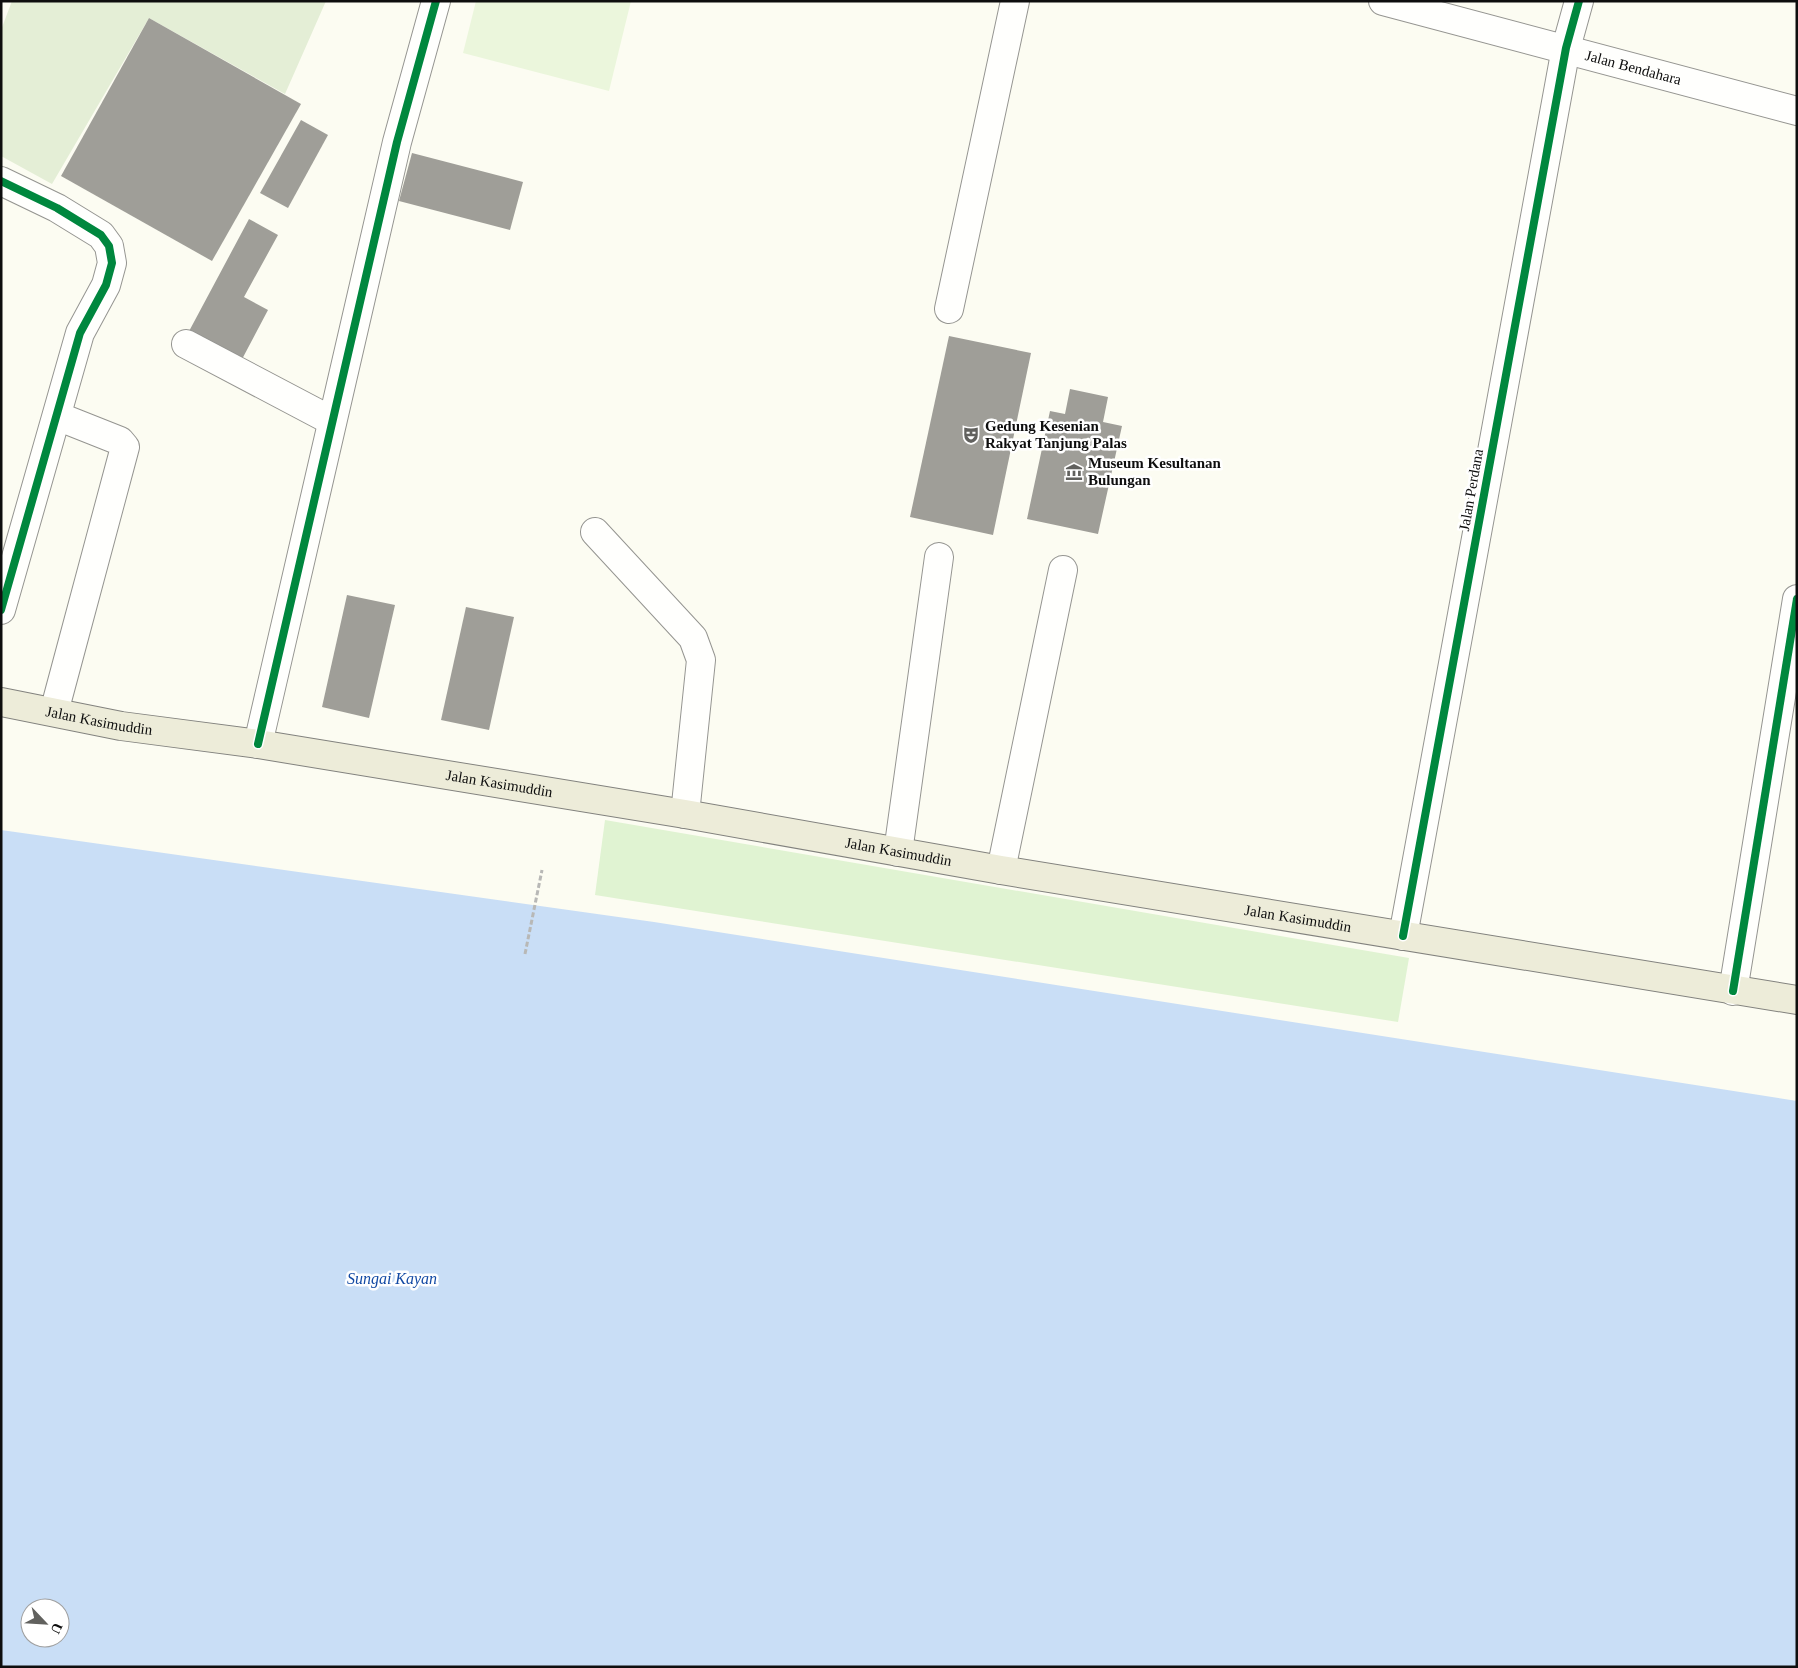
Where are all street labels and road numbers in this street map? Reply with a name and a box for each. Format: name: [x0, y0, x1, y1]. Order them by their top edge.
street label: Jalan Bendahara: [1584, 47, 1683, 88]
street label: Jalan Perdana: [1456, 447, 1486, 532]
street label: Jalan Kasimuddin: [45, 703, 154, 738]
street label: Jalan Kasimuddin: [445, 767, 554, 800]
street label: Jalan Kasimuddin: [844, 835, 953, 869]
street label: Jalan Kasimuddin: [1243, 902, 1353, 935]

